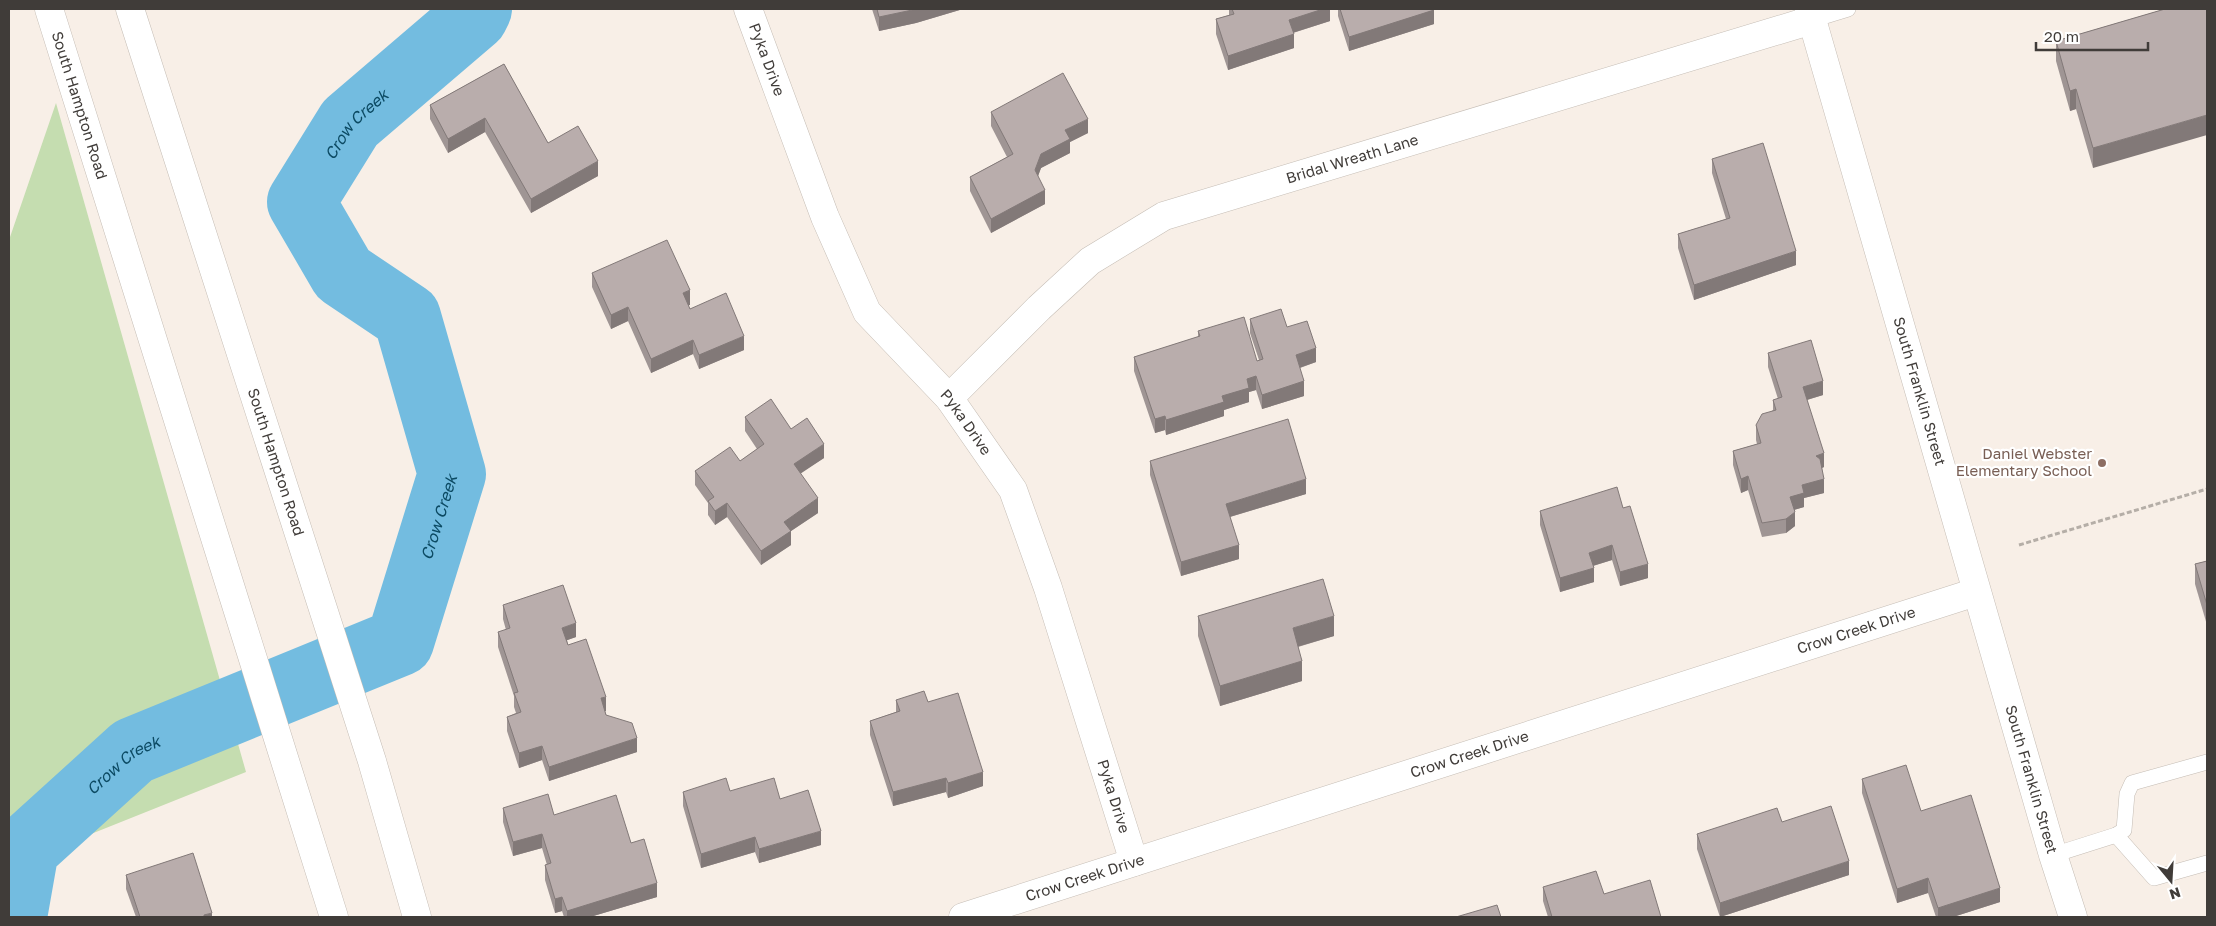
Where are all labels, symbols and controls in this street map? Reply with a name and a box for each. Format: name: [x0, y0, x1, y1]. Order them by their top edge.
street label: Pyka Drive: [746, 20, 789, 98]
scale bar: [2036, 20, 2148, 52]
text: 20 m: [2044, 27, 2079, 45]
street label: South Hampton Road: [49, 29, 112, 181]
water label: Crow Creek: [320, 84, 394, 163]
street label: Bridal Wreath Lane: [1284, 130, 1421, 187]
street label: South Franklin Street: [1890, 315, 1950, 468]
street label: Pyka Drive: [937, 385, 996, 458]
street label: South Hampton Road: [245, 386, 309, 538]
place label: Daniel Webster Elementary School: [1956, 444, 2092, 479]
marker: Daniel Webster Elementary School: [2096, 457, 2108, 469]
water label: Crow Creek: [416, 470, 462, 562]
street label: Crow Creek Drive: [1794, 602, 1918, 657]
street label: South Franklin Street: [2002, 703, 2062, 856]
street label: Crow Creek Drive: [1408, 726, 1531, 781]
water label: Crow Creek: [82, 730, 165, 799]
street label: Pyka Drive: [1094, 757, 1134, 835]
street label: Crow Creek Drive: [1023, 849, 1146, 904]
north arrow: [2146, 856, 2196, 906]
text: N: [2167, 884, 2183, 904]

